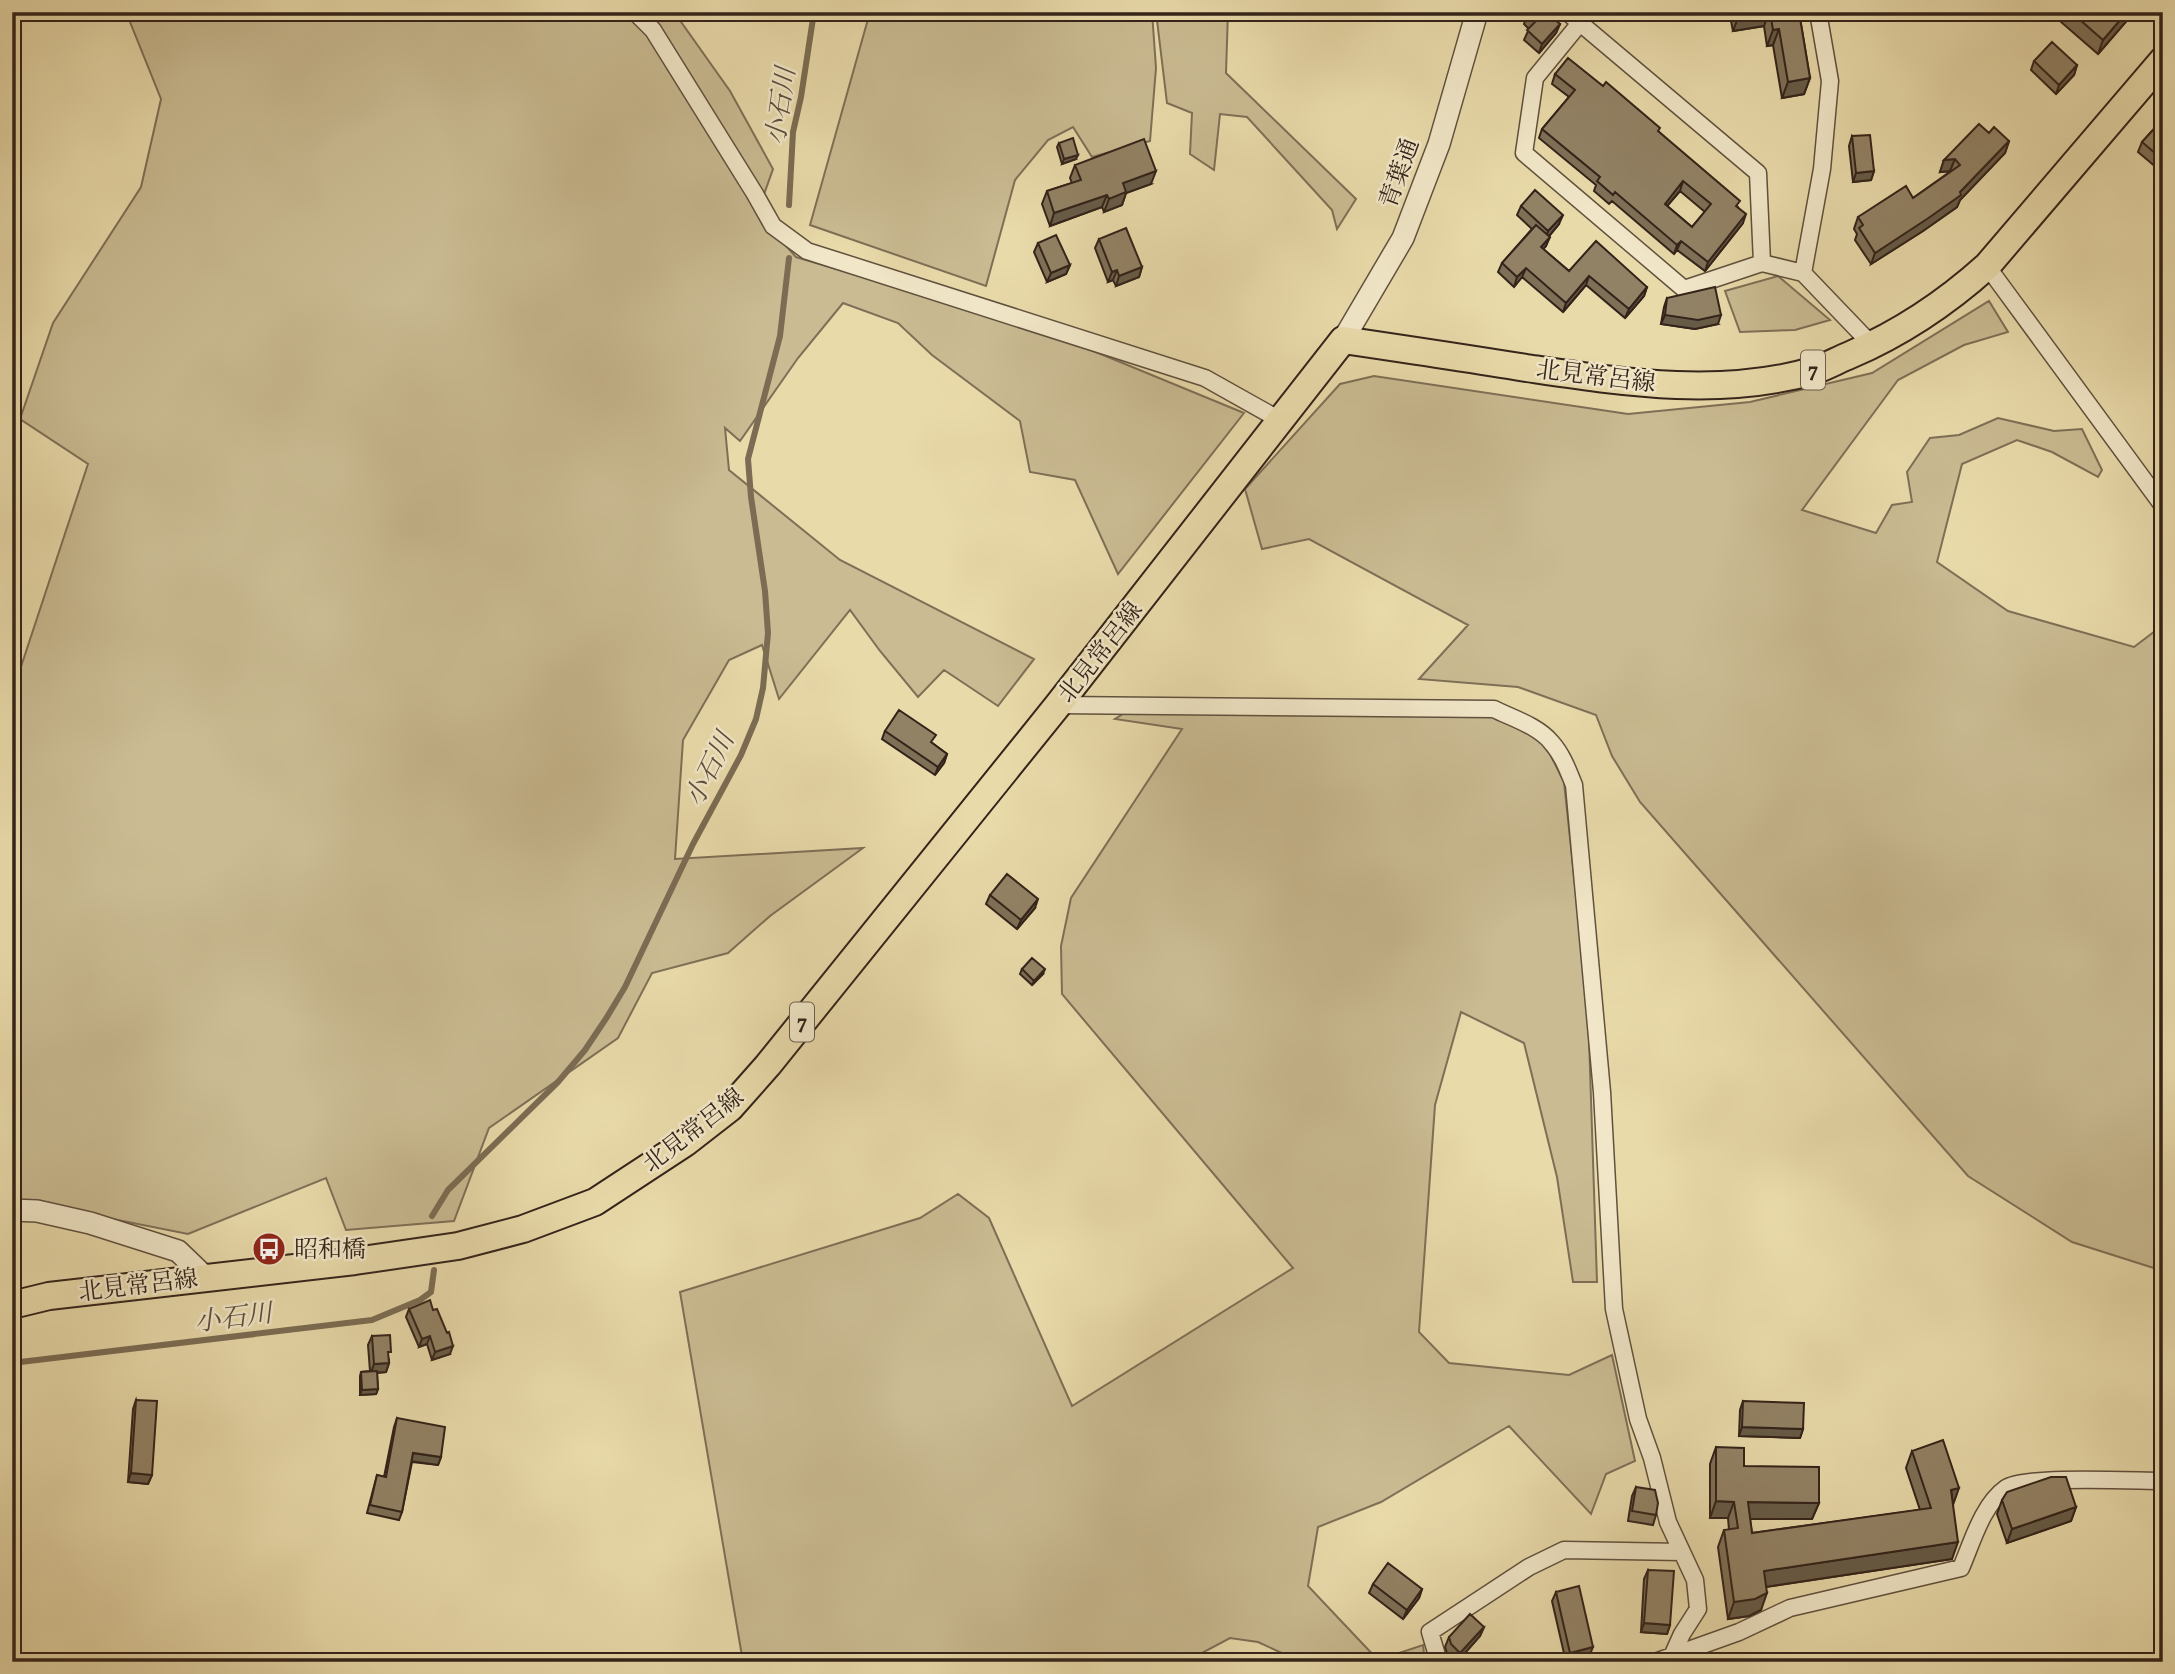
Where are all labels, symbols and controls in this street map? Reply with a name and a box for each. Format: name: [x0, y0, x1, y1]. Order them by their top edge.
water label: 小石川: [758, 62, 804, 147]
street label: 青葉通: [1372, 134, 1426, 212]
road number: 7: [1801, 350, 1825, 390]
street label: 北見常呂線: [1534, 353, 1658, 399]
street label: 北見常呂線: [1050, 595, 1150, 709]
water label: 小石川: [677, 724, 744, 812]
road number: 7: [790, 1002, 814, 1042]
street label: 北見常呂線: [636, 1080, 750, 1180]
bus stop icon: 昭和橋: [250, 1230, 288, 1268]
place label: 昭和橋: [294, 1233, 366, 1265]
street label: 北見常呂線: [76, 1262, 200, 1308]
water label: 小石川: [192, 1295, 277, 1340]

